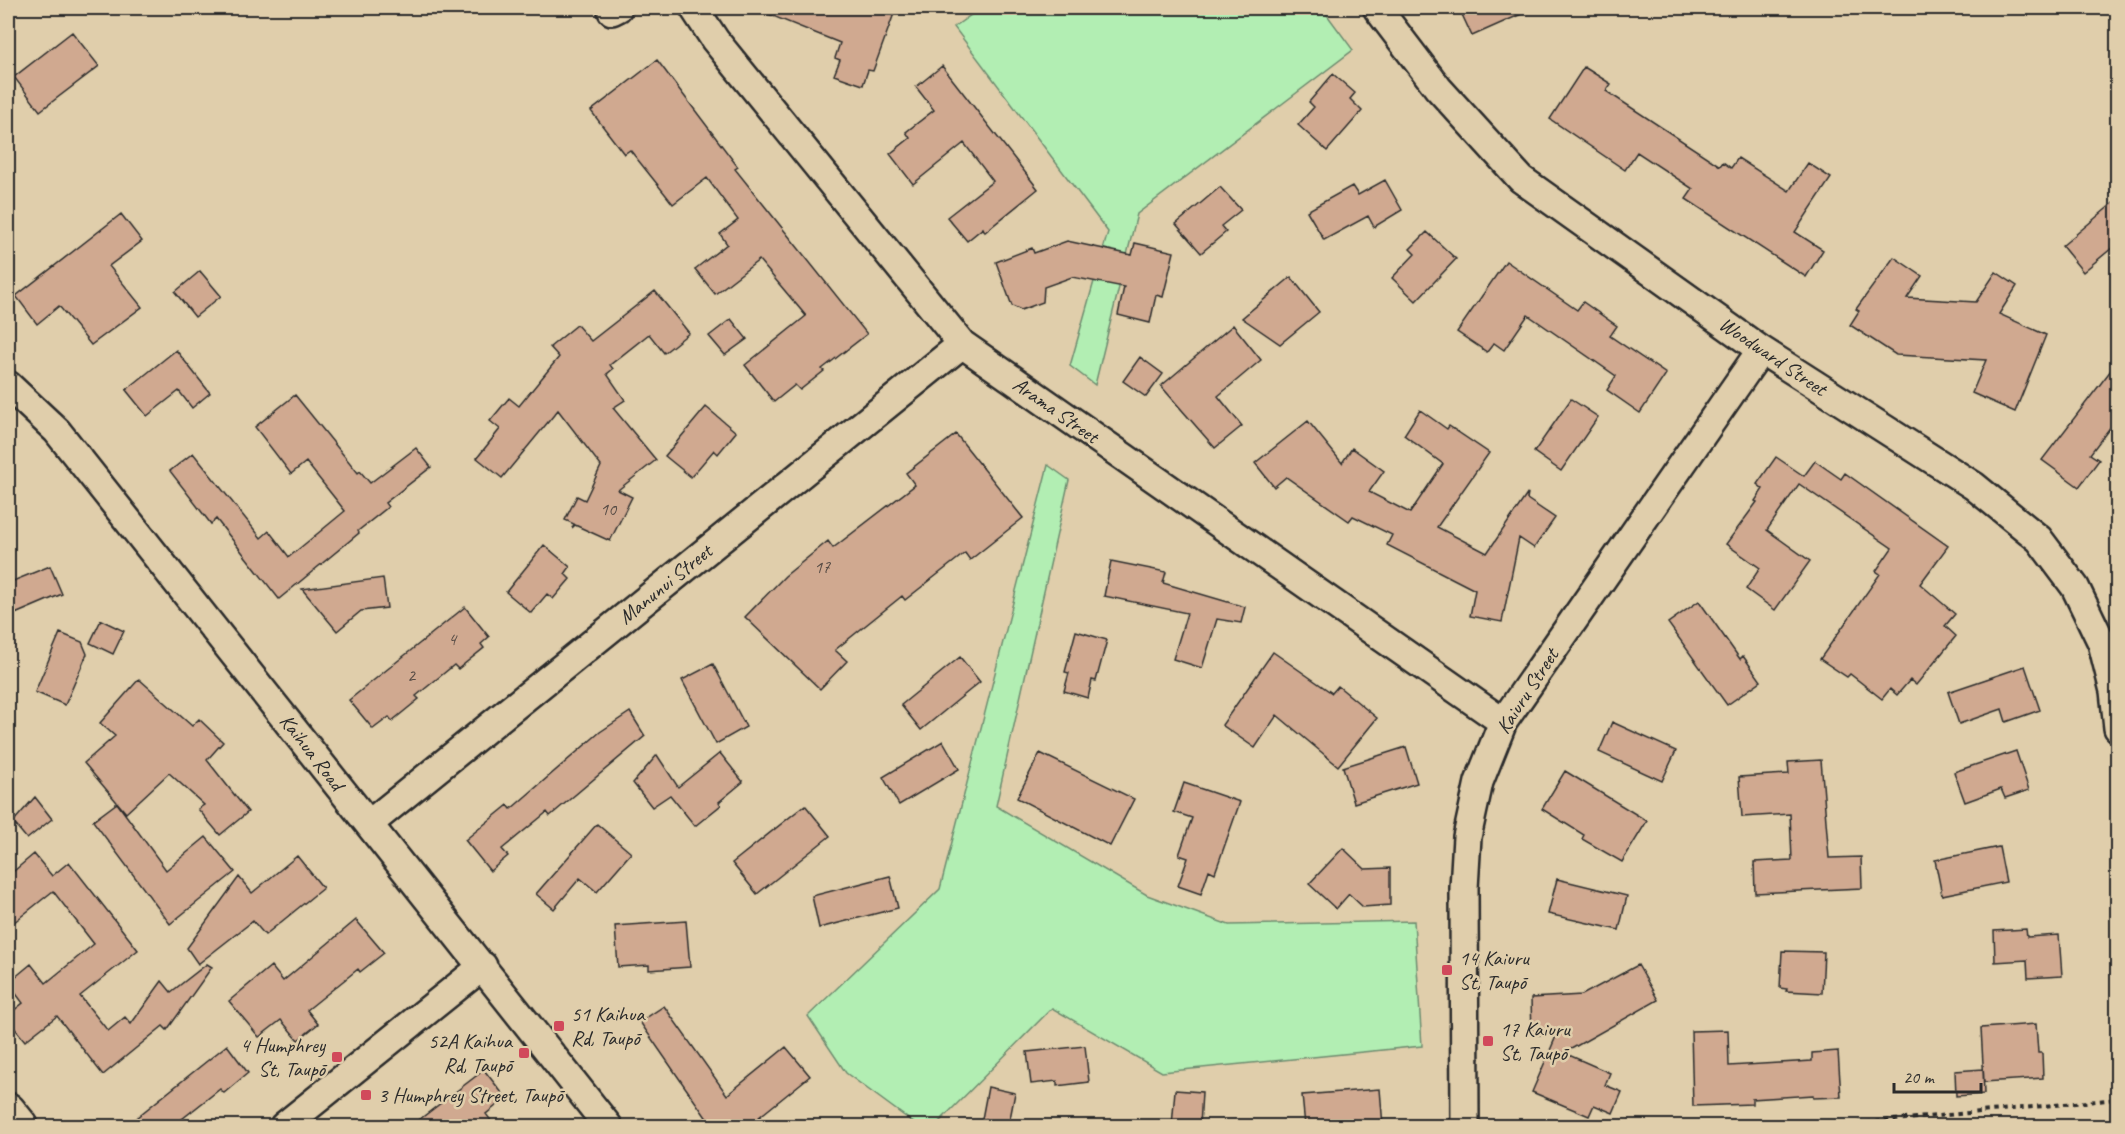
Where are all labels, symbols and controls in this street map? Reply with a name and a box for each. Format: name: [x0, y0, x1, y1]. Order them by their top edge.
street label: Woodward Street: [1714, 311, 1833, 403]
street label: Arama Street: [1008, 371, 1106, 450]
house number: 10: [600, 498, 618, 520]
street label: Manunui Street: [613, 537, 719, 630]
house number: 17: [814, 556, 831, 578]
house number: 4: [448, 628, 458, 650]
street label: Kaiuru Street: [1490, 642, 1565, 738]
house number: 2: [407, 664, 417, 686]
street label: Kaihua Road: [274, 709, 352, 798]
place label: 14 Kaiuru St, Taupō: [1459, 945, 1530, 995]
marker: 14 Kaiuru St, Taupō: [1440, 963, 1454, 977]
place label: 51 Kaihua Rd, Taupō: [571, 1001, 646, 1051]
place label: 17 Kaiuru St, Taupō: [1500, 1016, 1571, 1066]
marker: 51 Kaihua Rd, Taupō: [552, 1019, 566, 1033]
place label: 52A Kaihua Rd, Taupō: [428, 1028, 515, 1078]
place label: 4 Humphrey St, Taupō: [240, 1032, 328, 1082]
marker: 17 Kaiuru St, Taupō: [1481, 1034, 1495, 1048]
marker: 52A Kaihua Rd, Taupō: [517, 1046, 531, 1060]
marker: 4 Humphrey St, Taupō: [330, 1050, 344, 1064]
scale bar: [1894, 1056, 1981, 1094]
text: 20 m: [1903, 1066, 1936, 1088]
place label: 3 Humphrey Street, Taupō: [378, 1082, 565, 1108]
marker: 3 Humphrey Street, Taupō: [359, 1088, 373, 1102]

